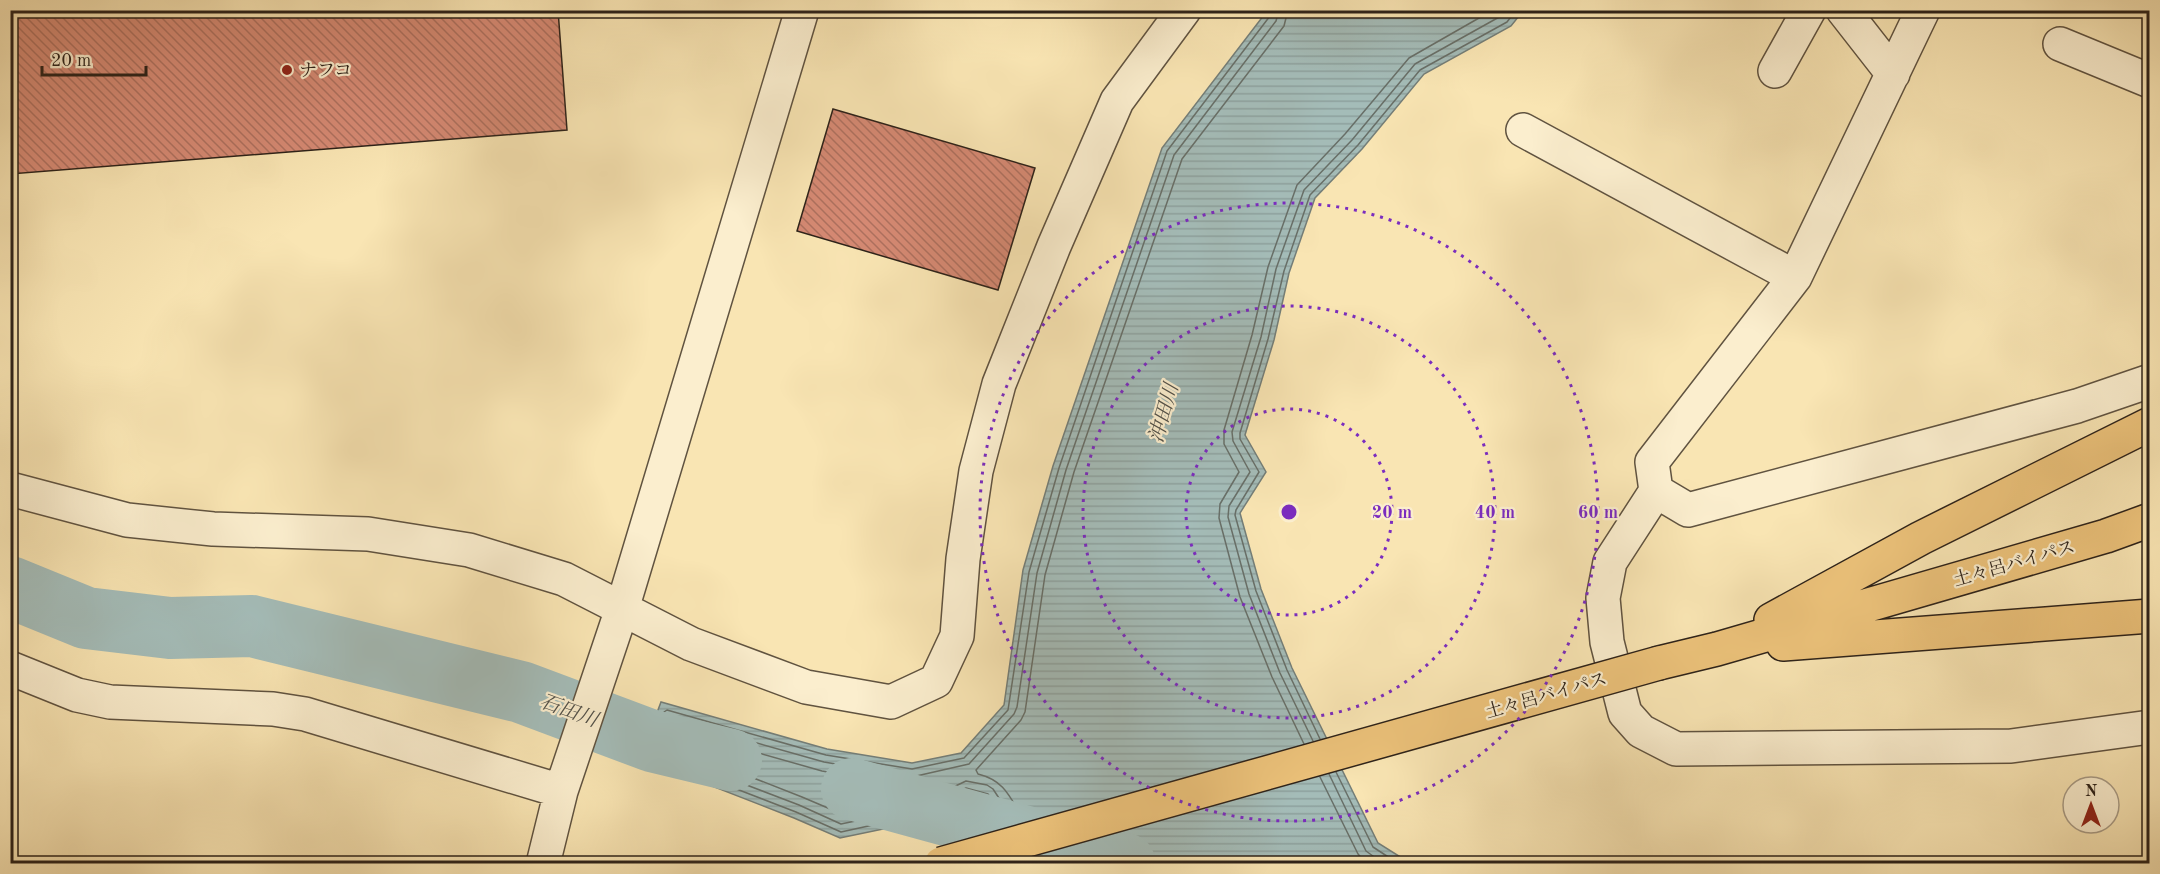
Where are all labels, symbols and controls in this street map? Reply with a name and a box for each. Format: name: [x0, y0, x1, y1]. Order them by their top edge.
scale bar: [42, 39, 146, 77]
text: 20 m: [51, 52, 91, 70]
place label: ナフコ: [299, 62, 352, 80]
marker: ナフコ: [280, 63, 294, 77]
water label: 沖田川: [1145, 379, 1183, 445]
centre of rings: [1279, 502, 1299, 522]
text: 20 m: [1372, 504, 1412, 522]
text: 40 m: [1475, 504, 1515, 522]
text: 60 m: [1578, 504, 1618, 522]
street label: 土々呂バイパス: [1951, 536, 2077, 590]
street label: 土々呂バイパス: [1483, 668, 1609, 722]
water label: 石田川: [537, 690, 602, 732]
north arrow: [2061, 775, 2121, 835]
text: N: [2085, 784, 2098, 800]

